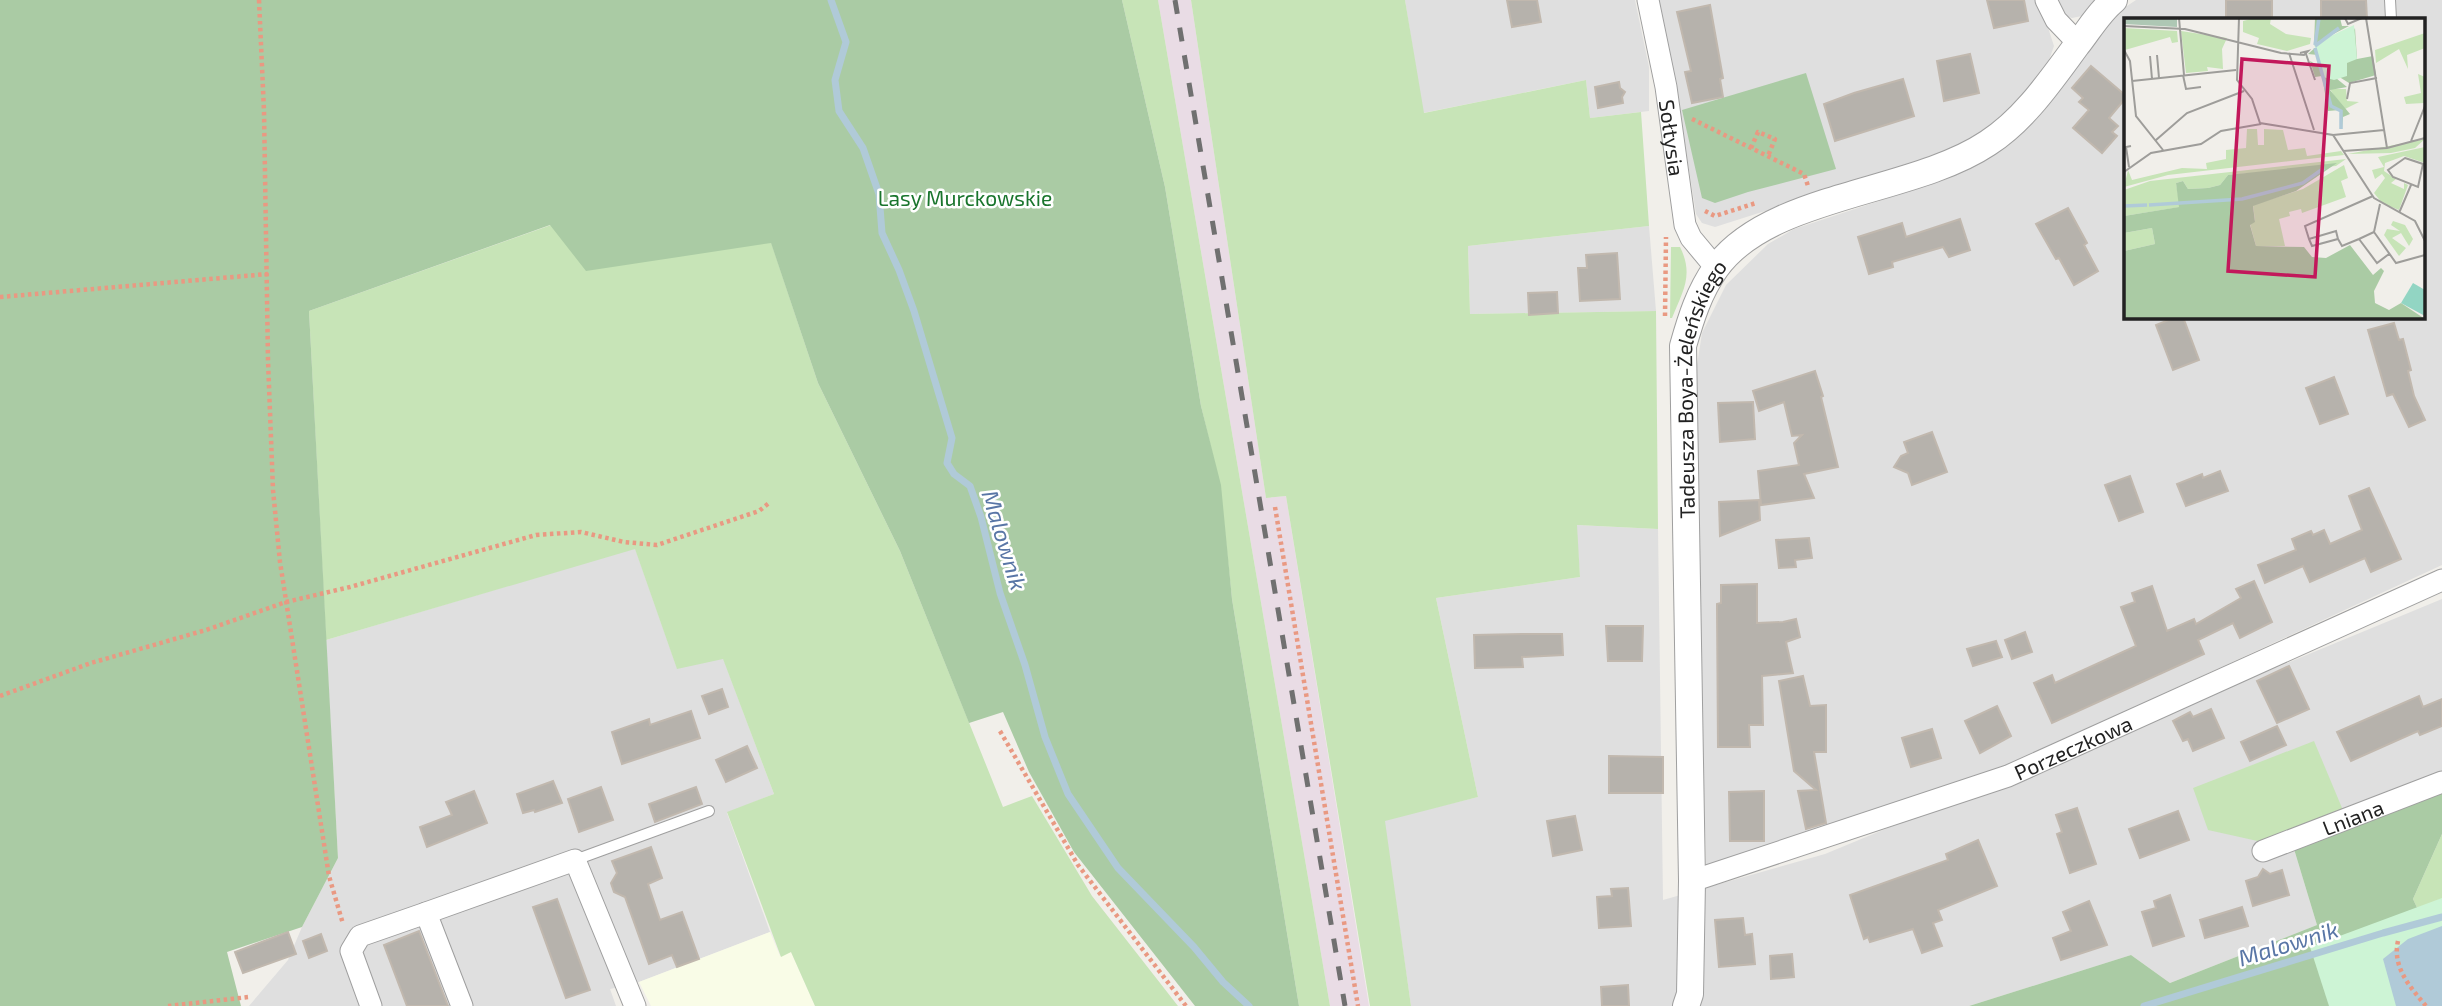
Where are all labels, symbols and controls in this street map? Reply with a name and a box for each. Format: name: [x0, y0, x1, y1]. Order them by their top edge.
inset map: [2124, 18, 2424, 318]
street label: Sołtysia: [1655, 98, 1691, 178]
park label: Lasy Murckowskie: [878, 185, 1052, 210]
street label: Tadeusza Boya-Żeleńskiego: [1670, 254, 1731, 519]
water label: Malownik: [976, 486, 1034, 594]
street label: Porzeczkowa: [2010, 709, 2136, 784]
street label: Lniana: [2318, 793, 2387, 840]
water label: Malownik: [2234, 914, 2342, 972]

